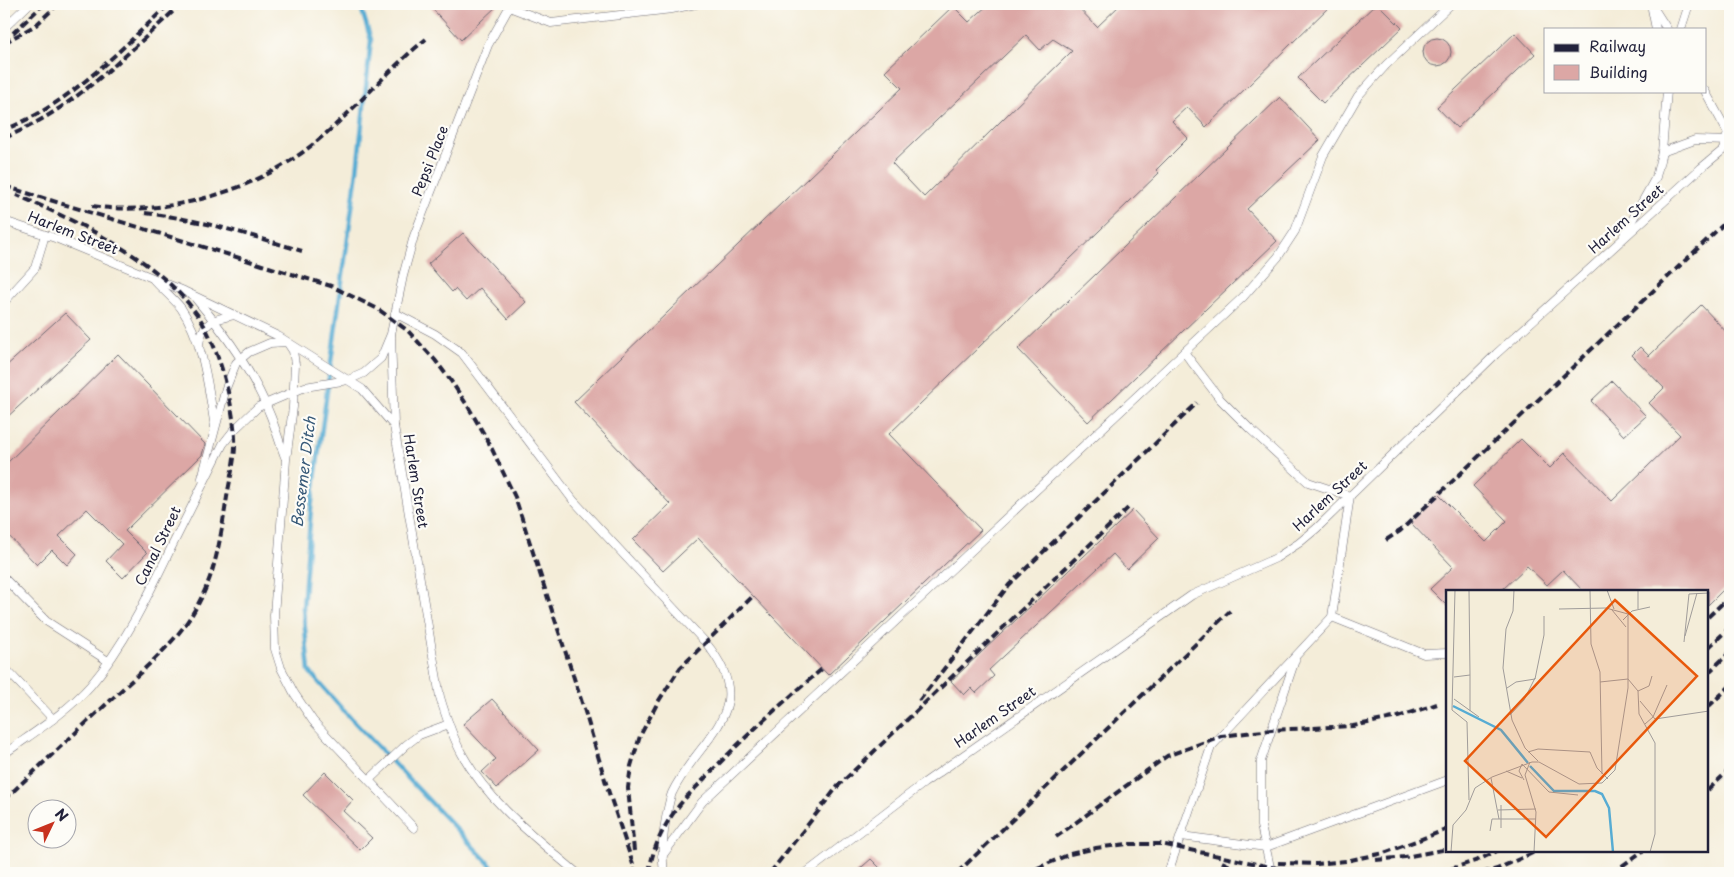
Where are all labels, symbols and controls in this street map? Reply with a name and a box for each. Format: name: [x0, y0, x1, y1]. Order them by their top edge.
legend: [1544, 28, 1706, 92]
text: Railway: [1589, 34, 1646, 57]
text: Building: [1589, 60, 1648, 83]
street label: Pepsi Place: [406, 122, 453, 199]
street label: Harlem Street: [1583, 179, 1668, 258]
street label: Harlem Street: [25, 206, 122, 260]
water label: Bessemer Ditch: [284, 415, 321, 528]
street label: Harlem Street: [399, 432, 434, 530]
street label: Harlem Street: [1288, 455, 1372, 536]
street label: Canal Street: [129, 502, 186, 589]
inset map: [1446, 590, 1709, 852]
street label: Harlem Street: [950, 680, 1040, 753]
north arrow: [28, 800, 78, 850]
text: N: [50, 804, 73, 826]

